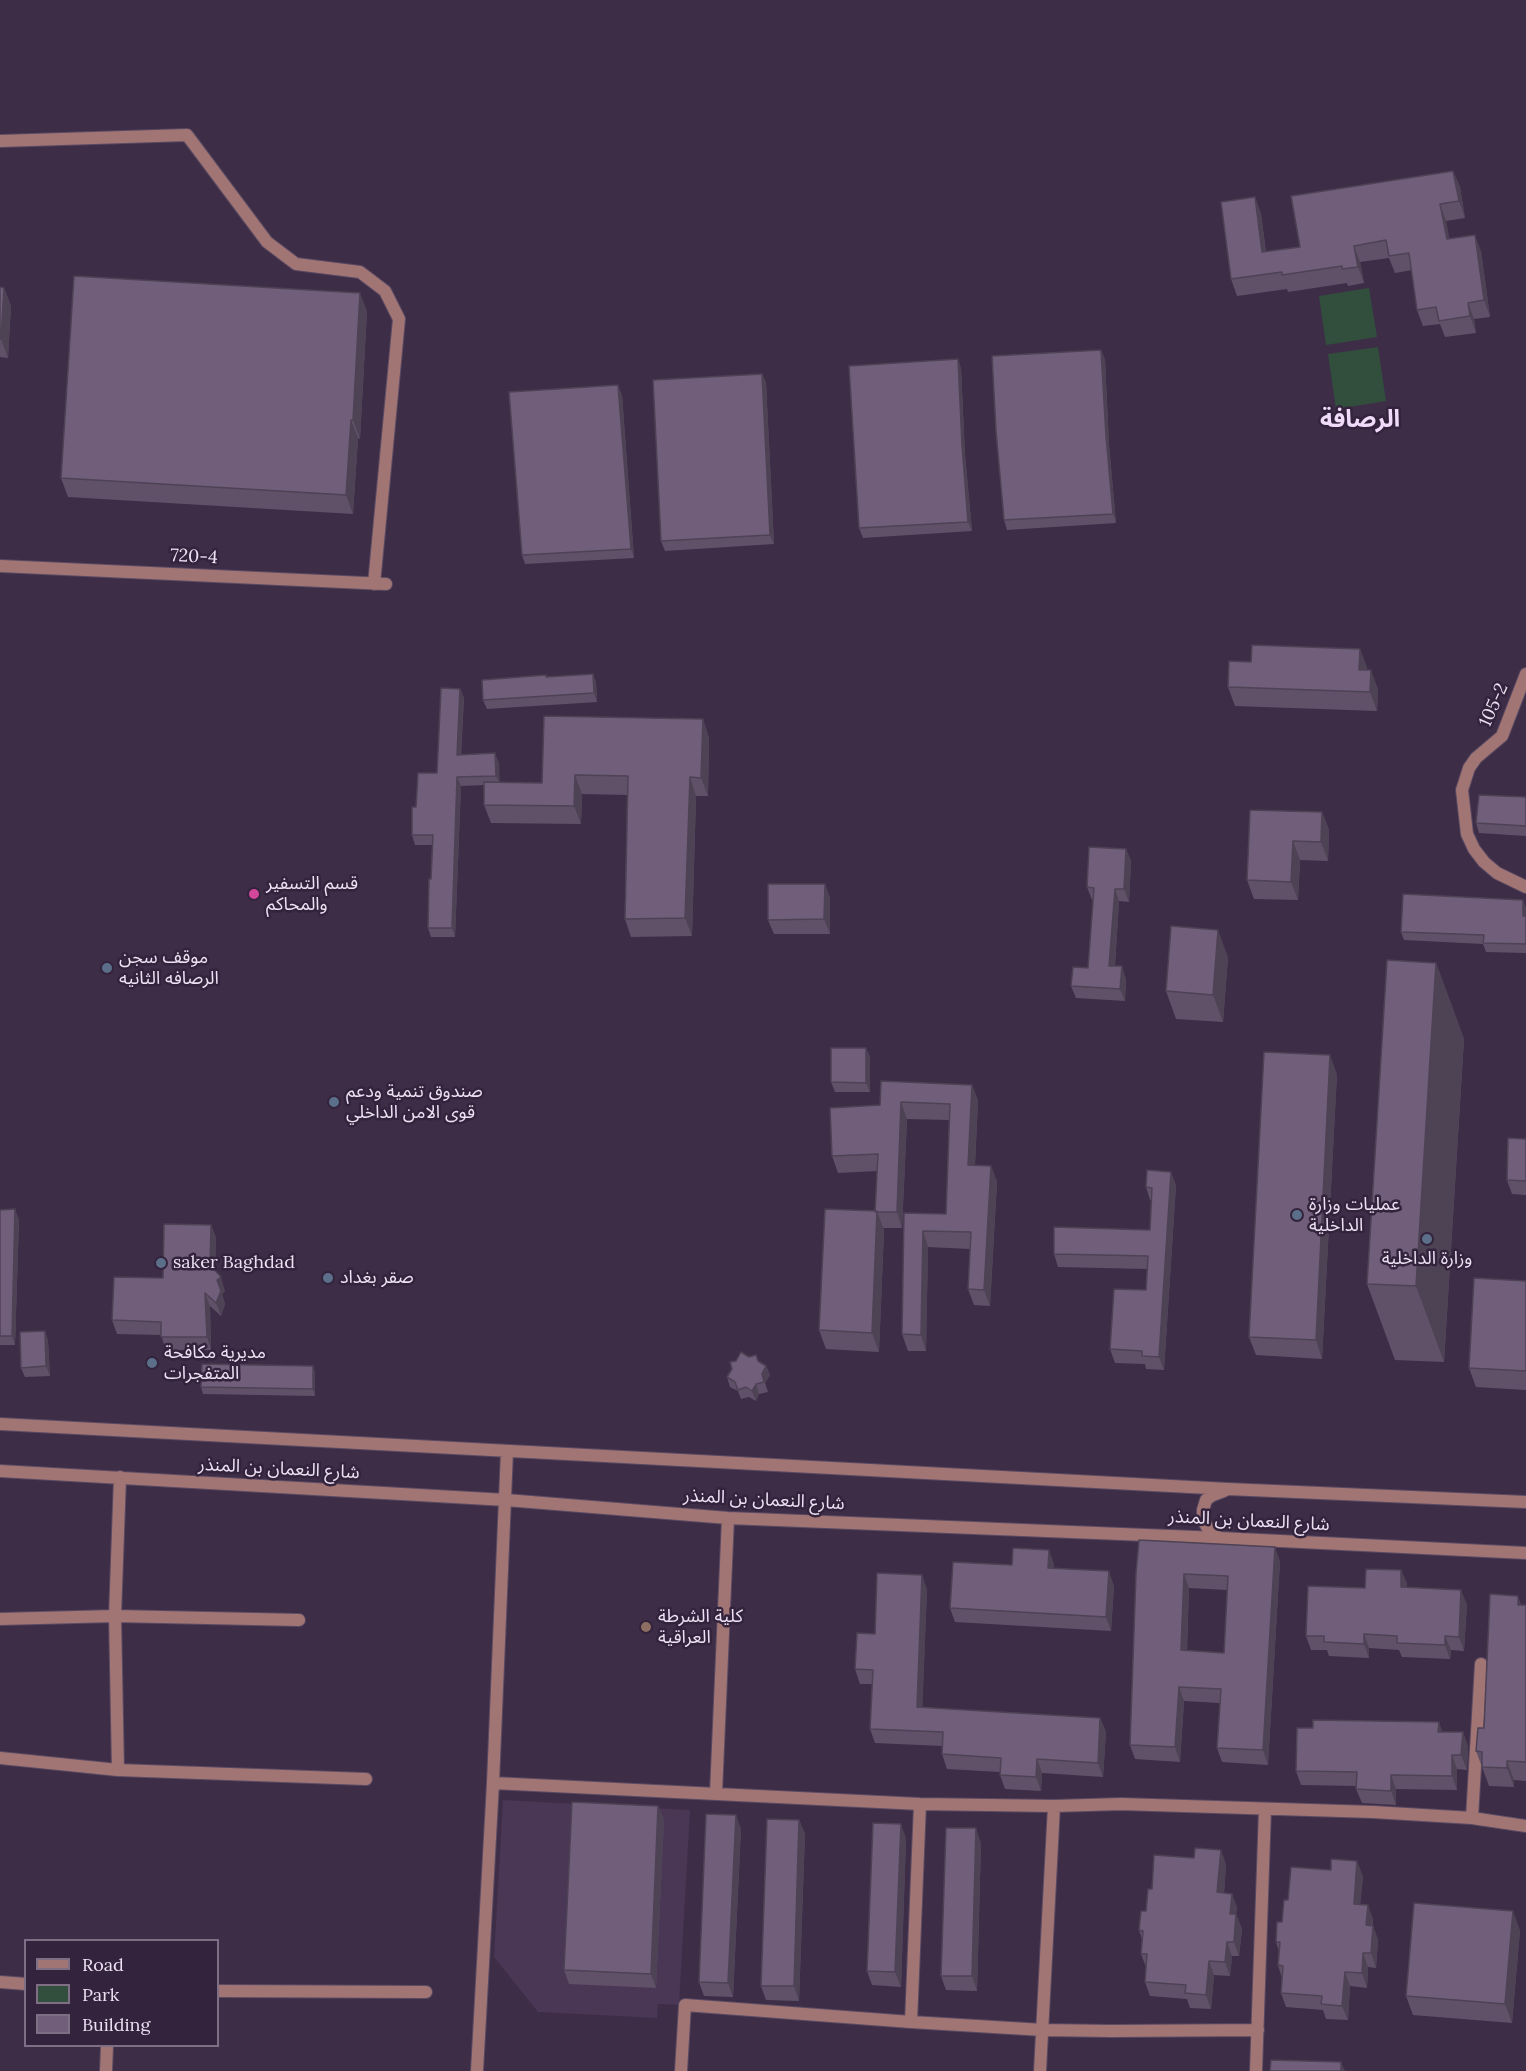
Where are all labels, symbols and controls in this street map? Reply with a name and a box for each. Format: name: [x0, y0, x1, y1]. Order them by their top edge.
district label: الرصافة: [1320, 406, 1400, 434]
street label: 720-4: [170, 545, 218, 569]
street label: 105-2: [1475, 680, 1513, 730]
place label: قسم التسفير والمحاكم: [266, 873, 358, 916]
marker: قسم التسفير والمحاكم: [247, 887, 261, 901]
place label: موقف سجن الرصافه الثانيه: [119, 947, 219, 990]
marker: موقف سجن الرصافه الثانيه: [100, 961, 114, 975]
place label: صندوق تنمية ودعم قوى الامن الداخلي: [346, 1081, 483, 1124]
marker: صندوق تنمية ودعم قوى الامن الداخلي: [327, 1095, 341, 1109]
place label: عمليات وزارة الداخلية: [1309, 1194, 1400, 1236]
marker: عمليات وزارة الداخلية: [1290, 1208, 1304, 1222]
marker: وزارة الداخلية: [1420, 1232, 1434, 1246]
place label: وزارة الداخلية: [1382, 1248, 1472, 1270]
place label: saker Baghdad: [173, 1252, 295, 1274]
marker: saker Baghdad: [154, 1256, 168, 1270]
place label: صقر بغداد: [340, 1267, 414, 1289]
marker: صقر بغداد: [321, 1271, 335, 1285]
place label: مديرية مكافحة المتفجرات: [164, 1342, 266, 1384]
marker: مديرية مكافحة المتفجرات: [145, 1356, 159, 1370]
street label: شارع النعمان بن المنذر: [198, 1454, 360, 1484]
street label: شارع النعمان بن المنذر: [683, 1485, 845, 1515]
street label: شارع النعمان بن المنذر: [1168, 1506, 1330, 1536]
place label: كلية الشرطة العراقية: [658, 1606, 743, 1648]
marker: كلية الشرطة العراقية: [639, 1620, 653, 1634]
legend: [24, 1939, 219, 2047]
text: Road: [82, 1953, 124, 1976]
text: Park: [82, 1983, 119, 2006]
text: Building: [82, 2013, 150, 2036]

